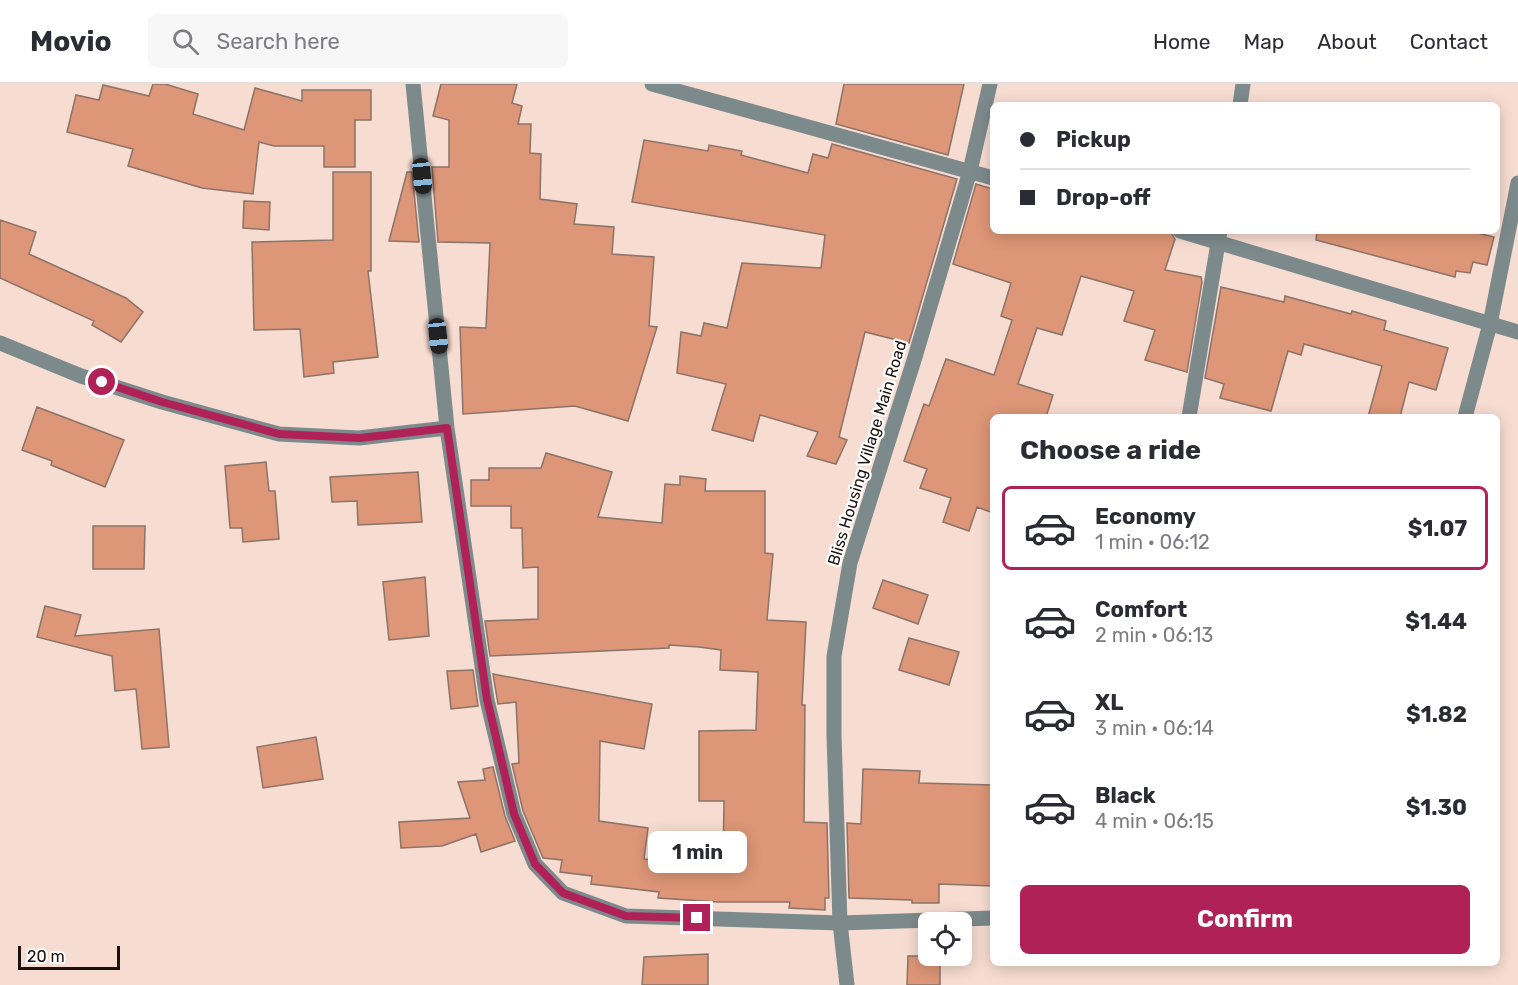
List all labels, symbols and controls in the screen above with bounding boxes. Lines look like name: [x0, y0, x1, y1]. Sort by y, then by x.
search box: [148, 14, 568, 68]
text: Movio: [30, 25, 112, 58]
icon: search: [169, 25, 202, 58]
text: Search here: [217, 28, 340, 55]
text: Home: [1153, 29, 1210, 54]
text: Map: [1243, 29, 1284, 54]
text: About: [1317, 29, 1377, 54]
text: Contact: [1410, 29, 1488, 54]
text: Pickup: [1056, 126, 1131, 153]
car: [411, 157, 433, 195]
text: Drop-off: [1056, 184, 1151, 211]
car: [427, 317, 449, 355]
street label: Bliss Housing Village Main Road: [824, 338, 910, 568]
route start: [88, 368, 115, 395]
text: Choose a ride: [1020, 434, 1201, 466]
icon: car: [1023, 501, 1077, 555]
text: Economy: [1095, 503, 1196, 530]
text: $1.07: [1408, 515, 1467, 542]
text: 1 min · 06:12: [1095, 530, 1210, 554]
icon: car: [1023, 594, 1077, 648]
text: Comfort: [1095, 596, 1187, 623]
text: $1.44: [1405, 608, 1467, 635]
text: 2 min · 06:13: [1095, 623, 1213, 647]
icon: car: [1023, 687, 1077, 741]
text: XL: [1095, 689, 1123, 716]
text: $1.82: [1406, 701, 1467, 728]
text: 3 min · 06:14: [1095, 716, 1214, 740]
icon: car: [1023, 780, 1077, 834]
text: Black: [1095, 782, 1156, 809]
text: $1.30: [1406, 794, 1467, 821]
text: 4 min · 06:15: [1095, 809, 1214, 833]
callout: 1 min: [648, 831, 746, 873]
text: 1 min: [672, 840, 723, 864]
button: Confirm: [1020, 885, 1470, 954]
route end: [683, 904, 710, 931]
map controls: [918, 912, 972, 966]
button: locate: [918, 912, 972, 966]
scale bar: [18, 943, 120, 970]
text: 20 m: [27, 947, 65, 966]

